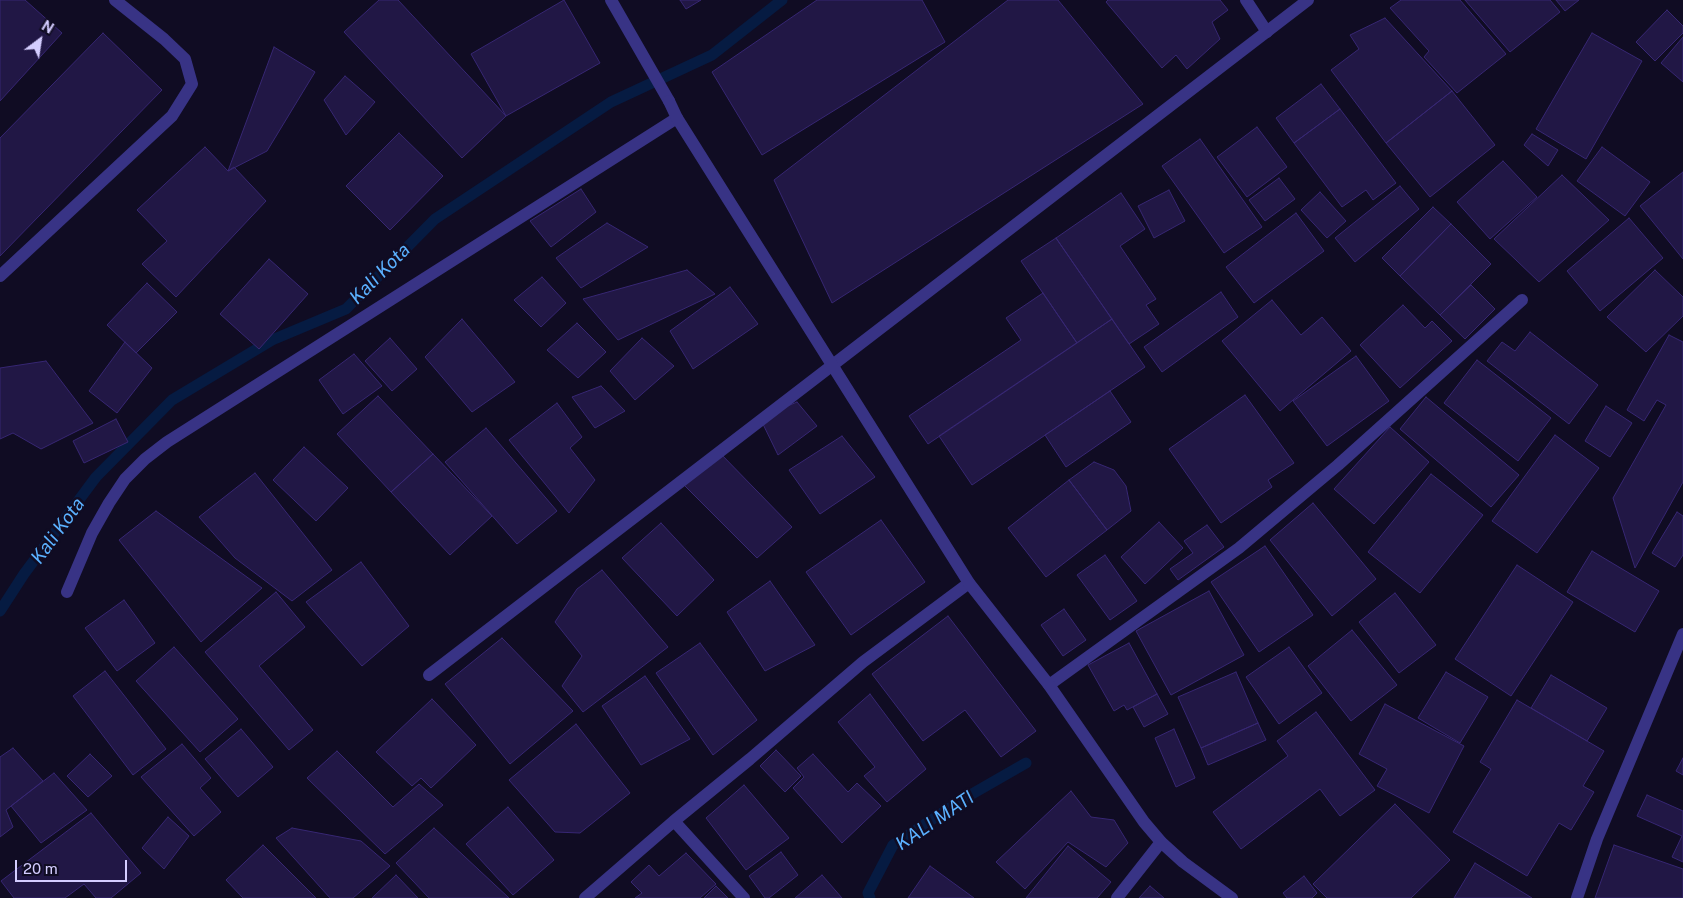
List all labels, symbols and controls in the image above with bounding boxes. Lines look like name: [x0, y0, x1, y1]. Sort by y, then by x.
north arrow: [15, 15, 65, 65]
text: N: [39, 17, 57, 37]
water label: Kali Kota: [345, 239, 415, 309]
water label: Kali Kota: [26, 493, 90, 569]
water label: KALI MATI: [891, 786, 979, 856]
scale bar: [18, 850, 130, 882]
text: 20 m: [23, 860, 58, 877]

